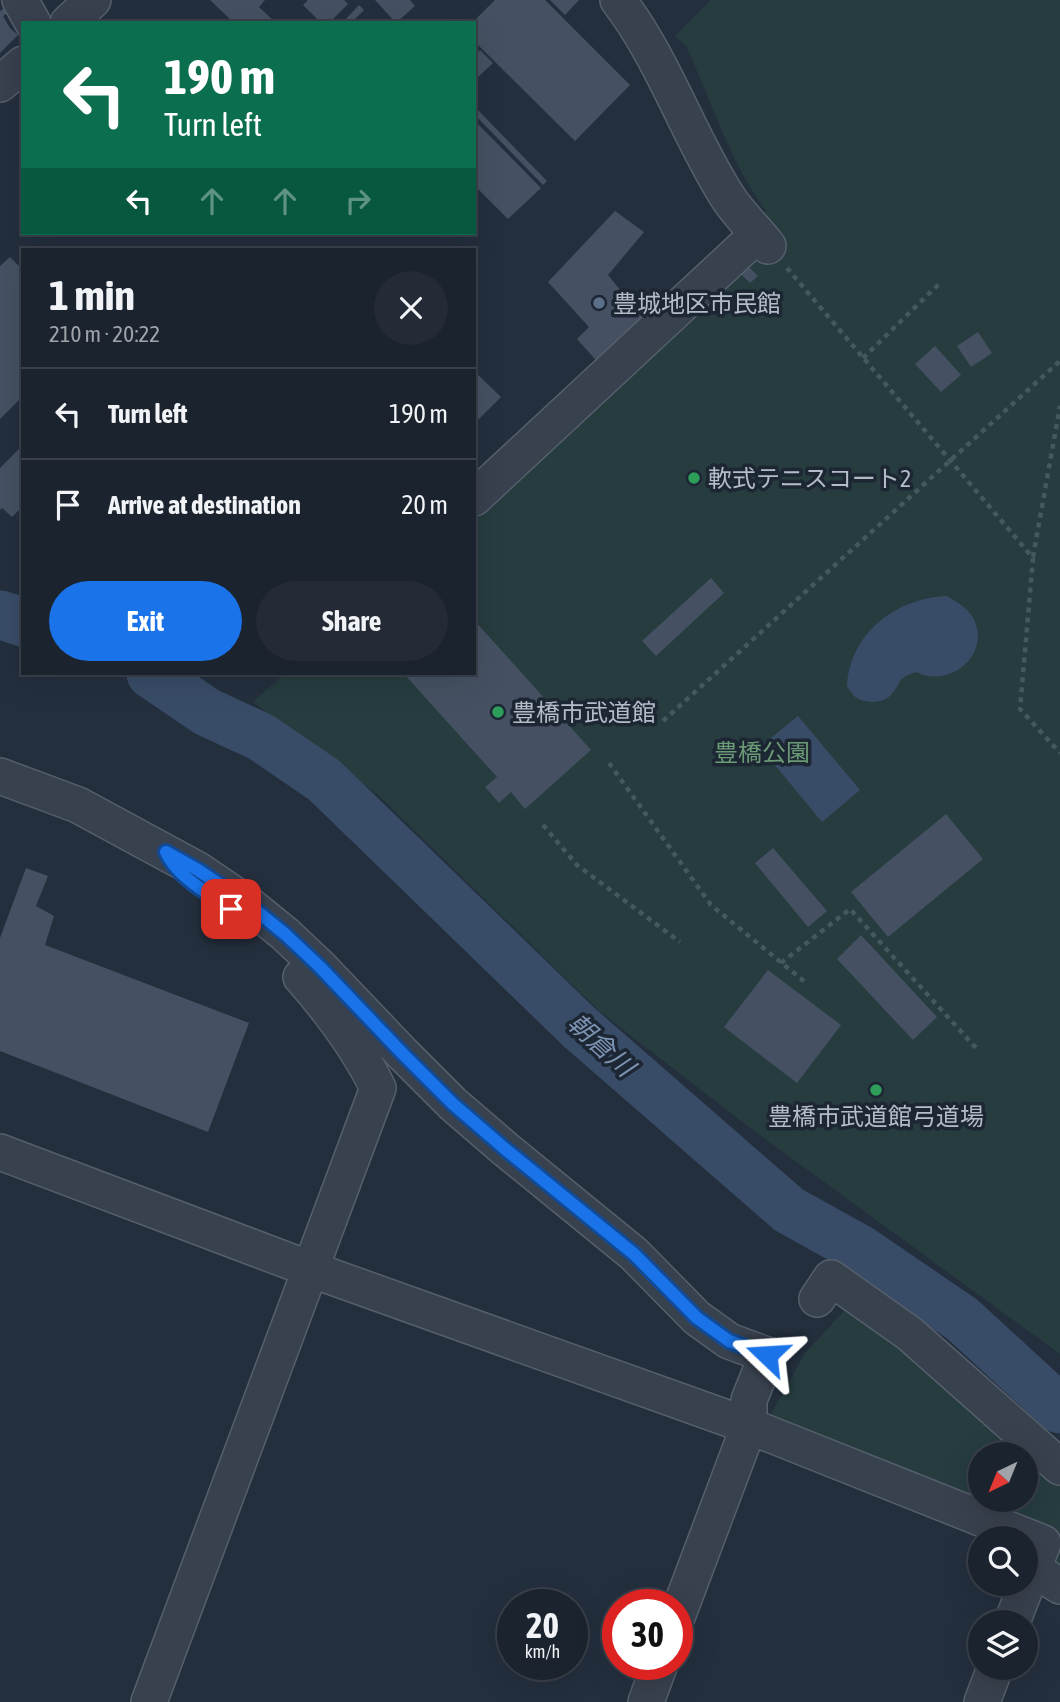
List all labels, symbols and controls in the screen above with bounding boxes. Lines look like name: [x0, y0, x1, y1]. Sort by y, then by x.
text: 190 m: [164, 48, 275, 104]
icon: left: [49, 49, 140, 140]
text: Turn left: [164, 106, 262, 143]
icon: left: [120, 182, 158, 220]
icon: ahead: [193, 182, 231, 220]
icon: ahead: [266, 182, 304, 220]
icon: right: [339, 182, 377, 220]
text: 1 min: [49, 271, 135, 319]
button: close: [374, 271, 448, 345]
place label: 豊城地区市民館: [613, 290, 781, 317]
marker: 豊城地区市民館: [591, 295, 607, 311]
text: 210 m · 20:22: [49, 321, 160, 347]
icon: left: [49, 395, 87, 433]
text: Turn left: [108, 399, 188, 429]
text: 190 m: [389, 399, 448, 429]
place label: 軟式テニスコート2: [708, 465, 911, 492]
marker: 軟式テニスコート2: [686, 470, 702, 486]
icon: arrive: [49, 486, 87, 524]
text: Arrive at destination: [108, 490, 301, 520]
text: 20 m: [401, 490, 448, 520]
button: Exit: [49, 581, 242, 661]
button: Share: [256, 581, 448, 661]
place label: 豊橋市武道館: [512, 699, 656, 726]
marker: 豊橋市武道館: [490, 704, 506, 720]
park label: 豊橋公園: [714, 739, 810, 766]
pin: [201, 879, 261, 939]
icon: arrive: [212, 890, 250, 928]
water label: 朝倉川: [562, 1008, 642, 1084]
marker: 豊橋市武道館弓道場: [868, 1082, 884, 1098]
place label: 豊橋市武道館弓道場: [768, 1103, 984, 1130]
position arrow: [730, 1318, 804, 1392]
north arrow: [968, 1442, 1038, 1512]
map controls: [968, 1442, 1038, 1680]
button: search: [968, 1526, 1038, 1596]
speed limit sign: 30: [602, 1589, 693, 1680]
text: 20: [526, 1605, 559, 1645]
button: layers: [968, 1610, 1038, 1680]
text: km/h: [525, 1641, 560, 1662]

